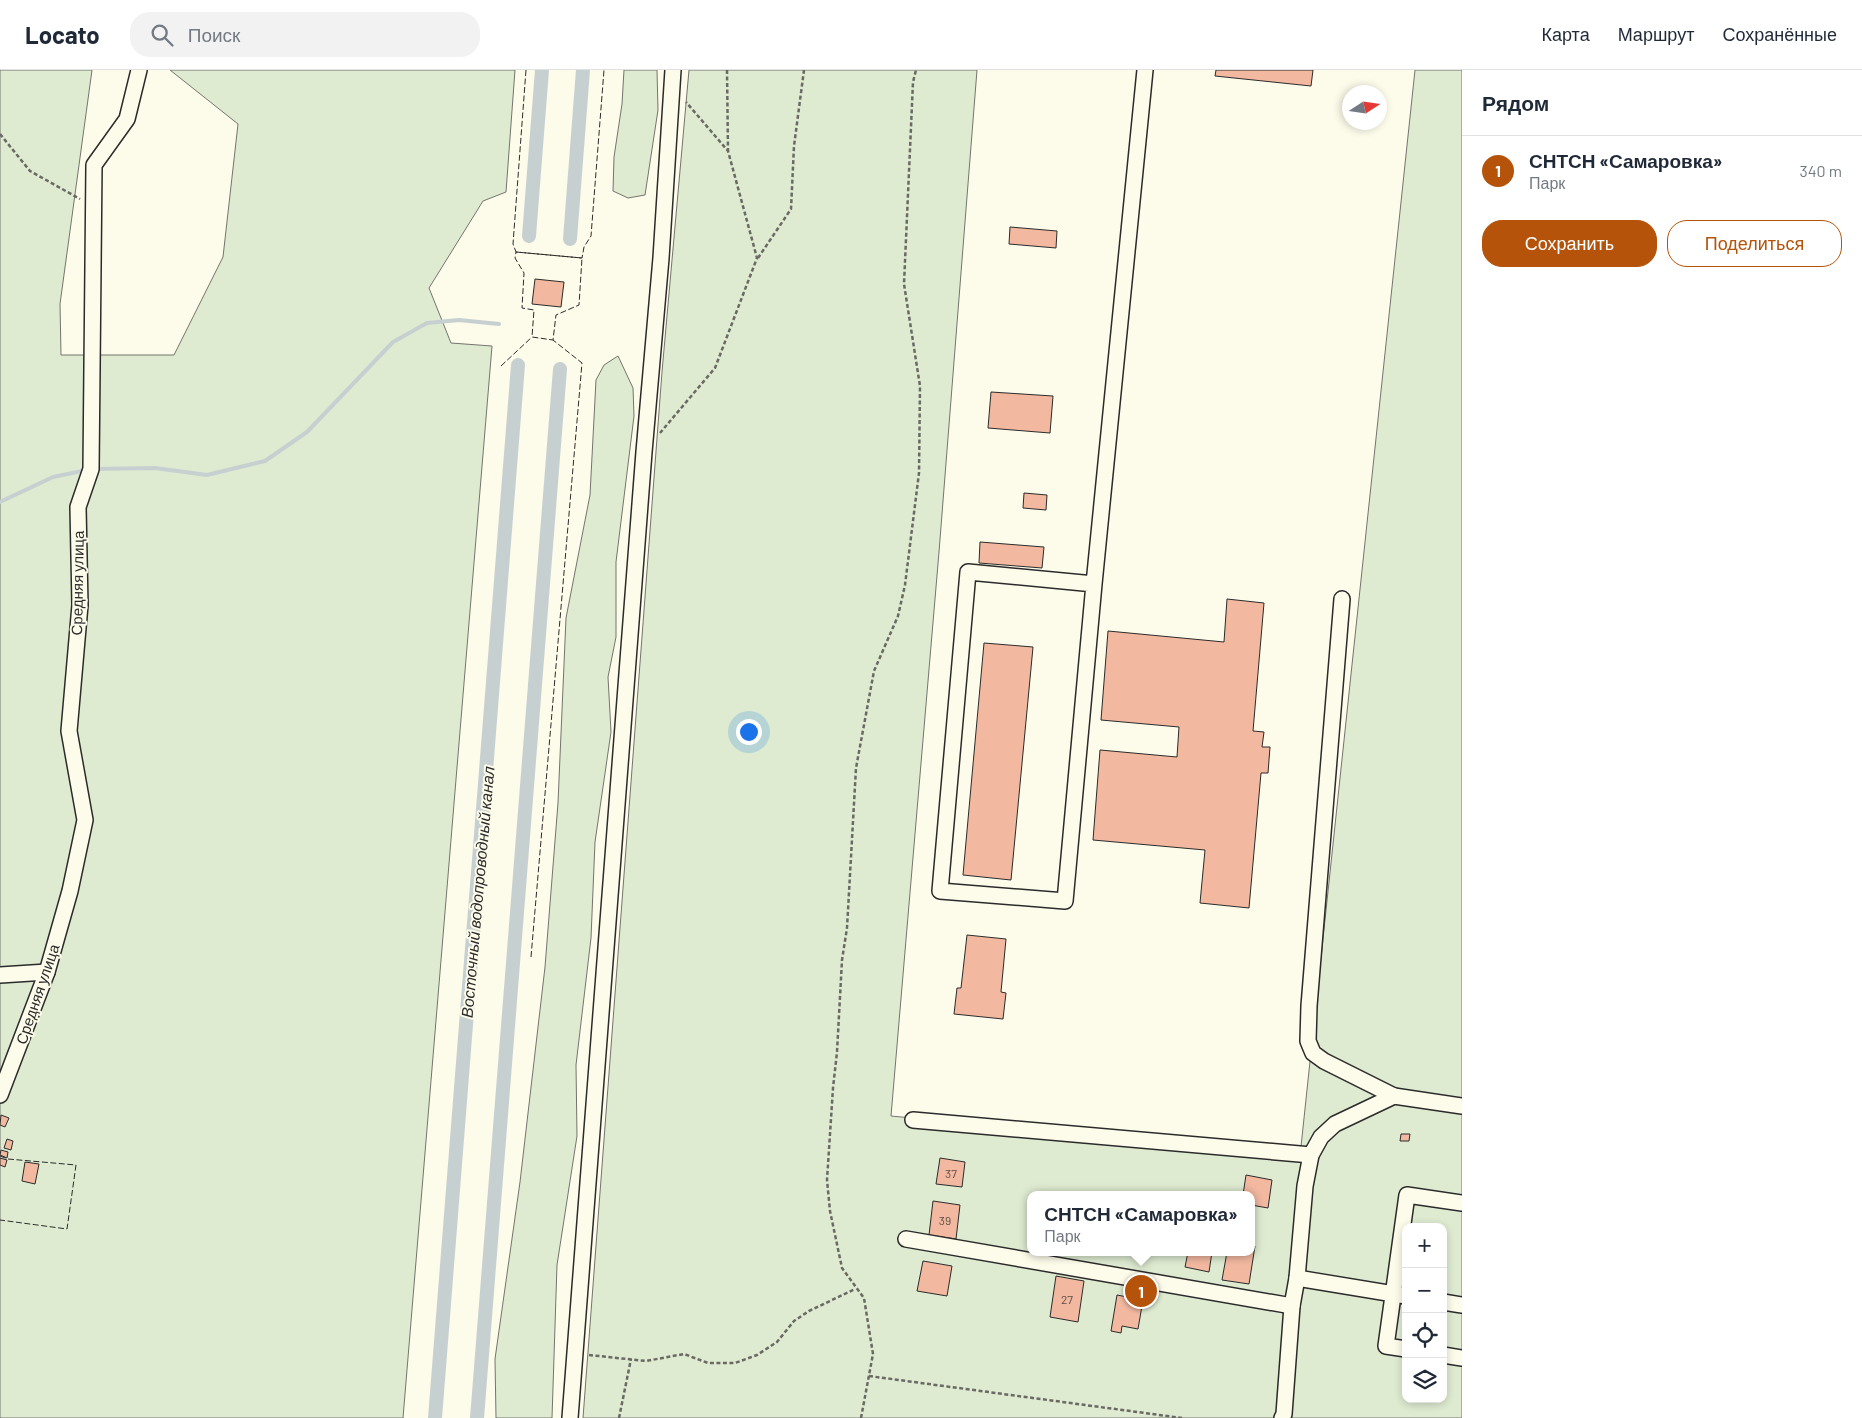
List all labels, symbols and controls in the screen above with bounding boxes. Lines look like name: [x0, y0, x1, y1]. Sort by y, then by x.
search box: [130, 12, 480, 57]
text: Locato: [25, 20, 100, 49]
icon: search: [148, 21, 176, 49]
text: Поиск: [188, 23, 240, 46]
text: Карта: [1542, 23, 1590, 45]
text: Маршрут: [1618, 23, 1694, 45]
text: Сохранённые: [1722, 23, 1837, 45]
north arrow: [1342, 85, 1387, 130]
text: Рядом: [1482, 90, 1549, 115]
text: СНТСН «Самаровка»: [1529, 149, 1723, 172]
text: 1: [1495, 161, 1501, 180]
text: 340 m: [1799, 161, 1842, 180]
text: Парк: [1529, 173, 1565, 192]
button: Сохранить: [1482, 220, 1657, 267]
button: Поделиться: [1667, 220, 1842, 267]
street label: Средняя улица: [67, 530, 87, 636]
your location: [736, 719, 762, 745]
water label: Восточный водопроводный канал: [457, 765, 497, 1019]
street label: Средняя улица: [11, 941, 63, 1046]
house number: 37: [945, 1166, 957, 1180]
popup: [1027, 1191, 1255, 1256]
text: СНТСН «Самаровка»: [1044, 1202, 1238, 1225]
house number: 39: [939, 1213, 951, 1227]
map controls: [1402, 1223, 1447, 1403]
button: +: [1402, 1223, 1447, 1268]
text: Парк: [1044, 1226, 1081, 1245]
button: −: [1402, 1268, 1447, 1313]
pin: 1: [1125, 1272, 1157, 1310]
house number: 27: [1061, 1292, 1073, 1306]
button: locate: [1402, 1313, 1447, 1358]
button: layers: [1402, 1358, 1447, 1403]

